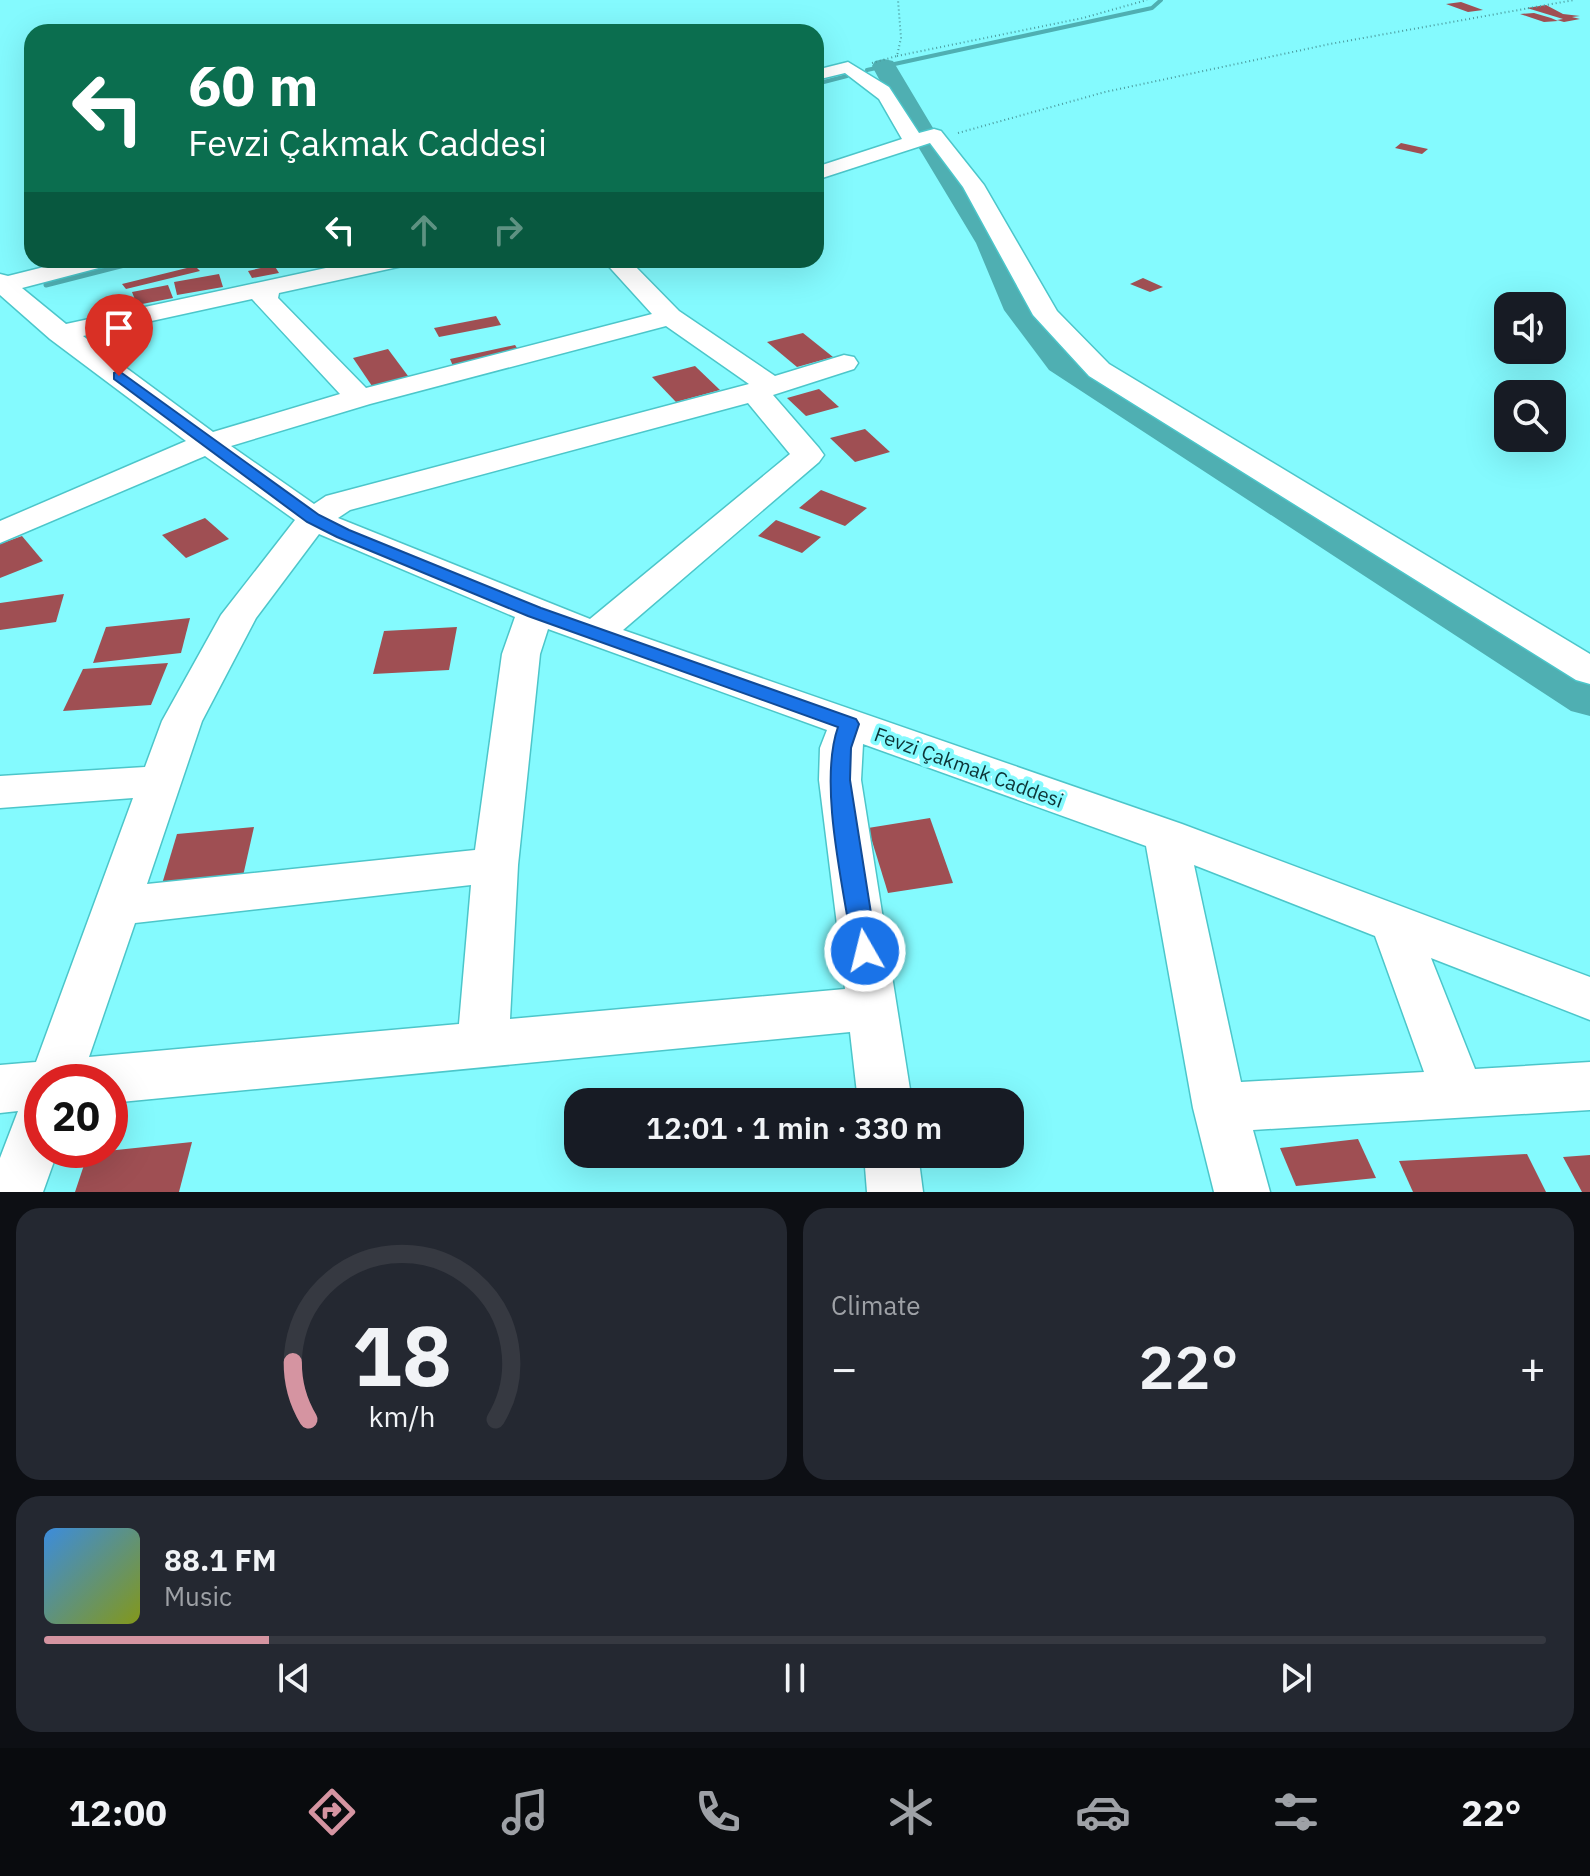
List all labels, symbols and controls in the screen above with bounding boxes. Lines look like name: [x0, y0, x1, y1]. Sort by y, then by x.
text: 60 m: [188, 49, 318, 121]
icon: left: [56, 56, 160, 160]
text: Fevzi Çakmak Caddesi: [188, 119, 547, 166]
icon: left: [318, 208, 362, 252]
icon: ahead: [402, 208, 446, 252]
icon: right: [486, 208, 530, 252]
map controls: [1494, 292, 1566, 452]
button: sound: [1494, 292, 1566, 364]
pin: [85, 294, 153, 376]
icon: arrive: [97, 306, 141, 350]
button: search: [1494, 380, 1566, 452]
street label: Fevzi Çakmak Caddesi: [871, 720, 1067, 814]
position arrow: [823, 909, 907, 993]
speed limit sign: 20: [24, 1064, 128, 1168]
text: 12:01 · 1 min · 330 m: [646, 1108, 942, 1147]
text: Climate: [831, 1288, 921, 1322]
text: 18: [352, 1301, 451, 1409]
text: 22°: [1138, 1327, 1239, 1406]
text: −: [831, 1339, 857, 1396]
text: +: [1520, 1339, 1546, 1396]
text: km/h: [368, 1398, 435, 1435]
text: 88.1 FM: [164, 1540, 277, 1579]
text: Music: [164, 1579, 232, 1613]
icon: previous: [272, 1656, 316, 1700]
icon: pause: [773, 1656, 817, 1700]
icon: next: [1274, 1656, 1318, 1700]
icon: directions: [304, 1784, 360, 1840]
icon: music: [497, 1784, 553, 1840]
icon: phone: [690, 1784, 746, 1840]
icon: climate: [883, 1784, 939, 1840]
icon: car: [1075, 1784, 1131, 1840]
icon: filters: [1268, 1784, 1324, 1840]
text: 12:00: [68, 1789, 167, 1836]
text: 22°: [1461, 1789, 1521, 1836]

